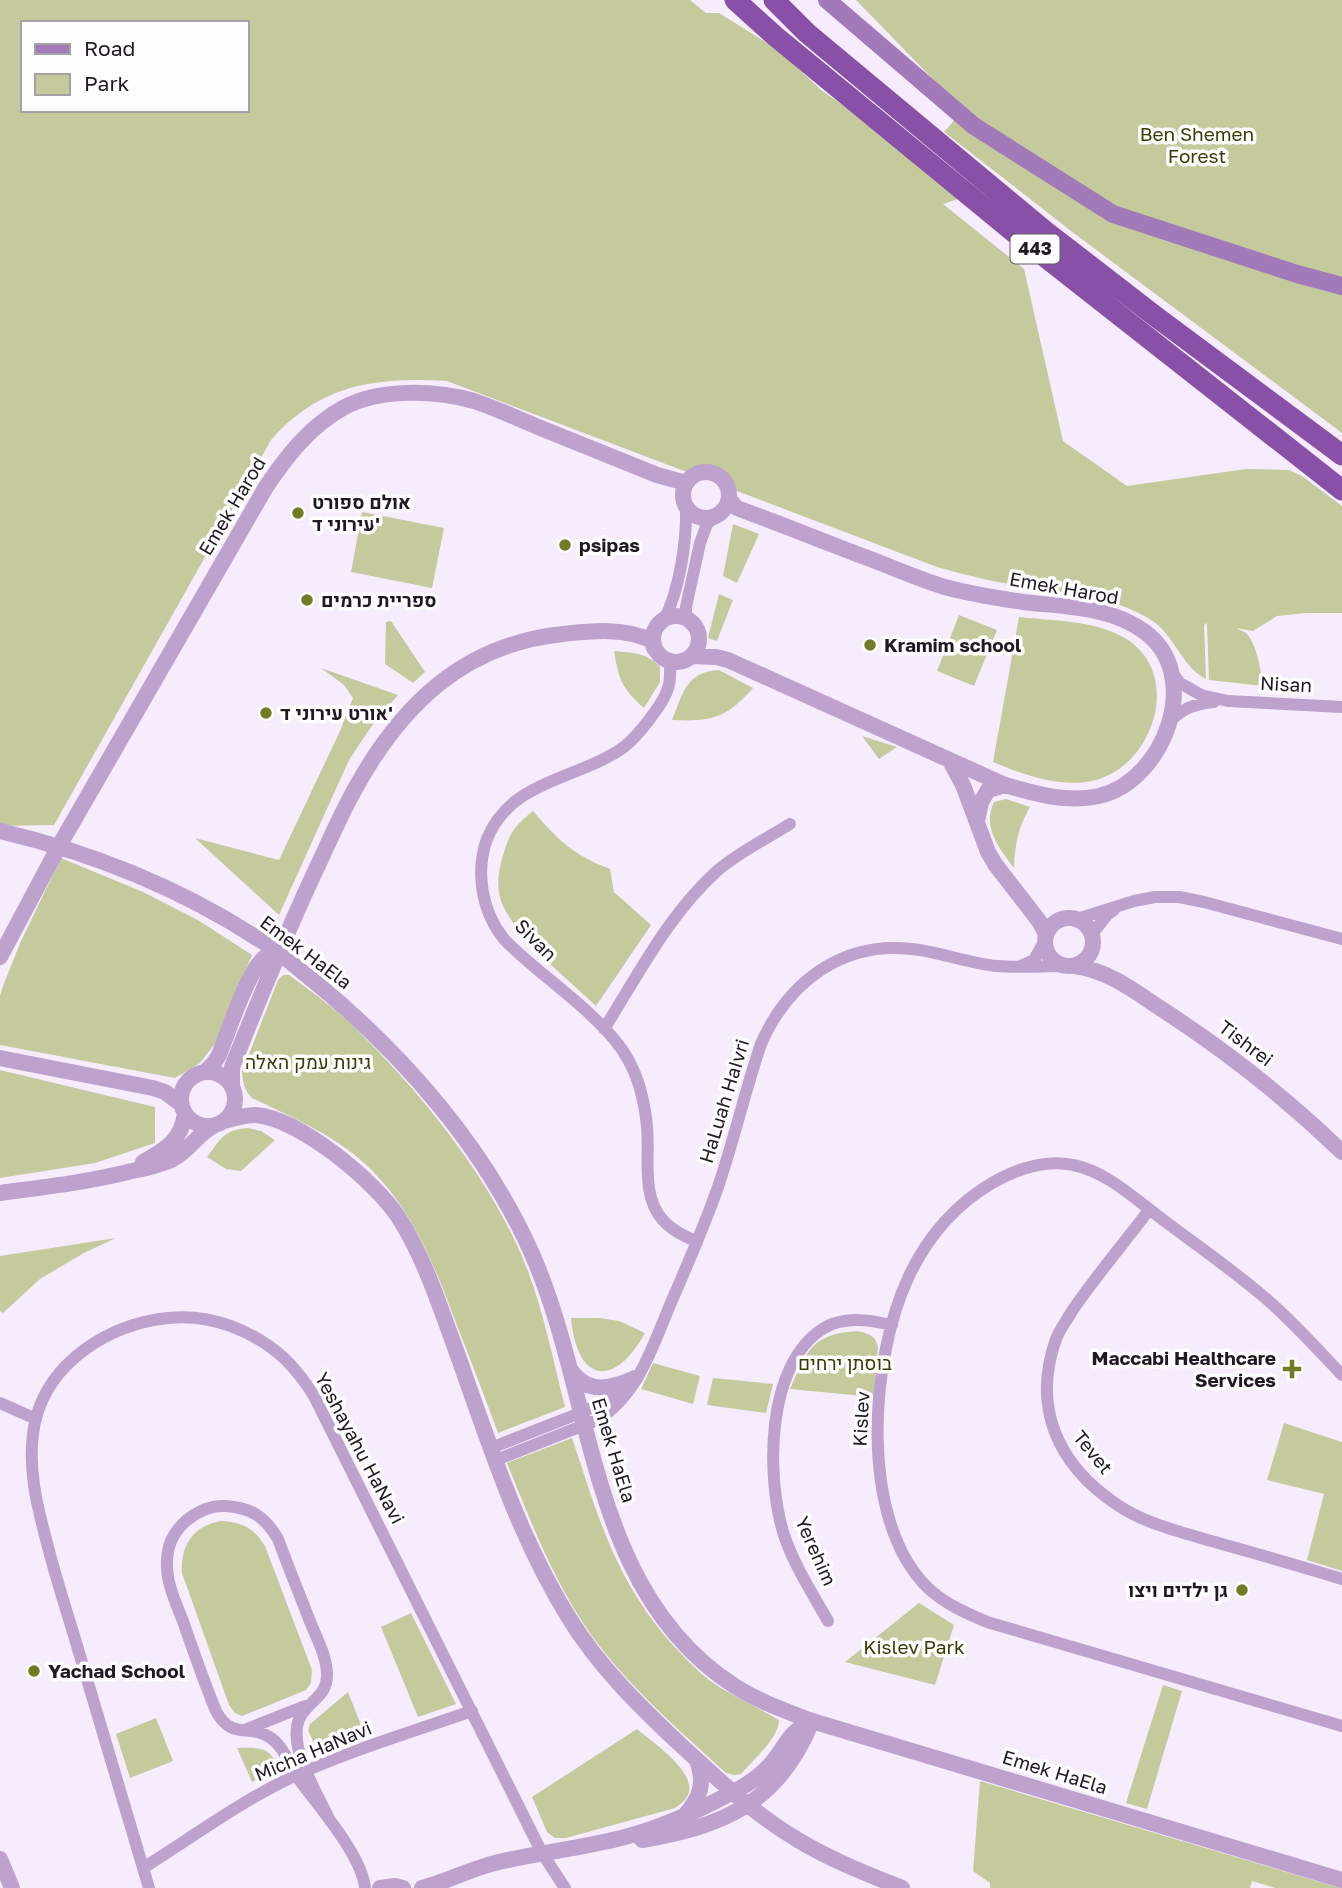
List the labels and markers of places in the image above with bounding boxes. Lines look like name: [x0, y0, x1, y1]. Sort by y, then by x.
place label: אולם ספורט עירוני ד': [312, 490, 411, 535]
marker: אולם ספורט עירוני ד': [290, 505, 306, 521]
place label: psipas: [579, 533, 640, 556]
marker: psipas: [557, 537, 573, 553]
place label: ספריית כרמים: [321, 588, 437, 611]
marker: ספריית כרמים: [299, 592, 315, 608]
place label: Kramim school: [884, 633, 1021, 656]
marker: Kramim school: [862, 637, 878, 653]
place label: אורט עירוני ד': [280, 701, 393, 724]
marker: אורט עירוני ד': [258, 705, 274, 721]
place label: Maccabi Healthcare Services: [1092, 1346, 1276, 1391]
marker: Maccabi Healthcare Services: [1282, 1359, 1302, 1379]
place label: גן ילדים ויצו: [1128, 1578, 1228, 1601]
marker: גן ילדים ויצו: [1234, 1582, 1250, 1598]
place label: Yachad School: [48, 1659, 185, 1682]
marker: Yachad School: [26, 1663, 42, 1679]

